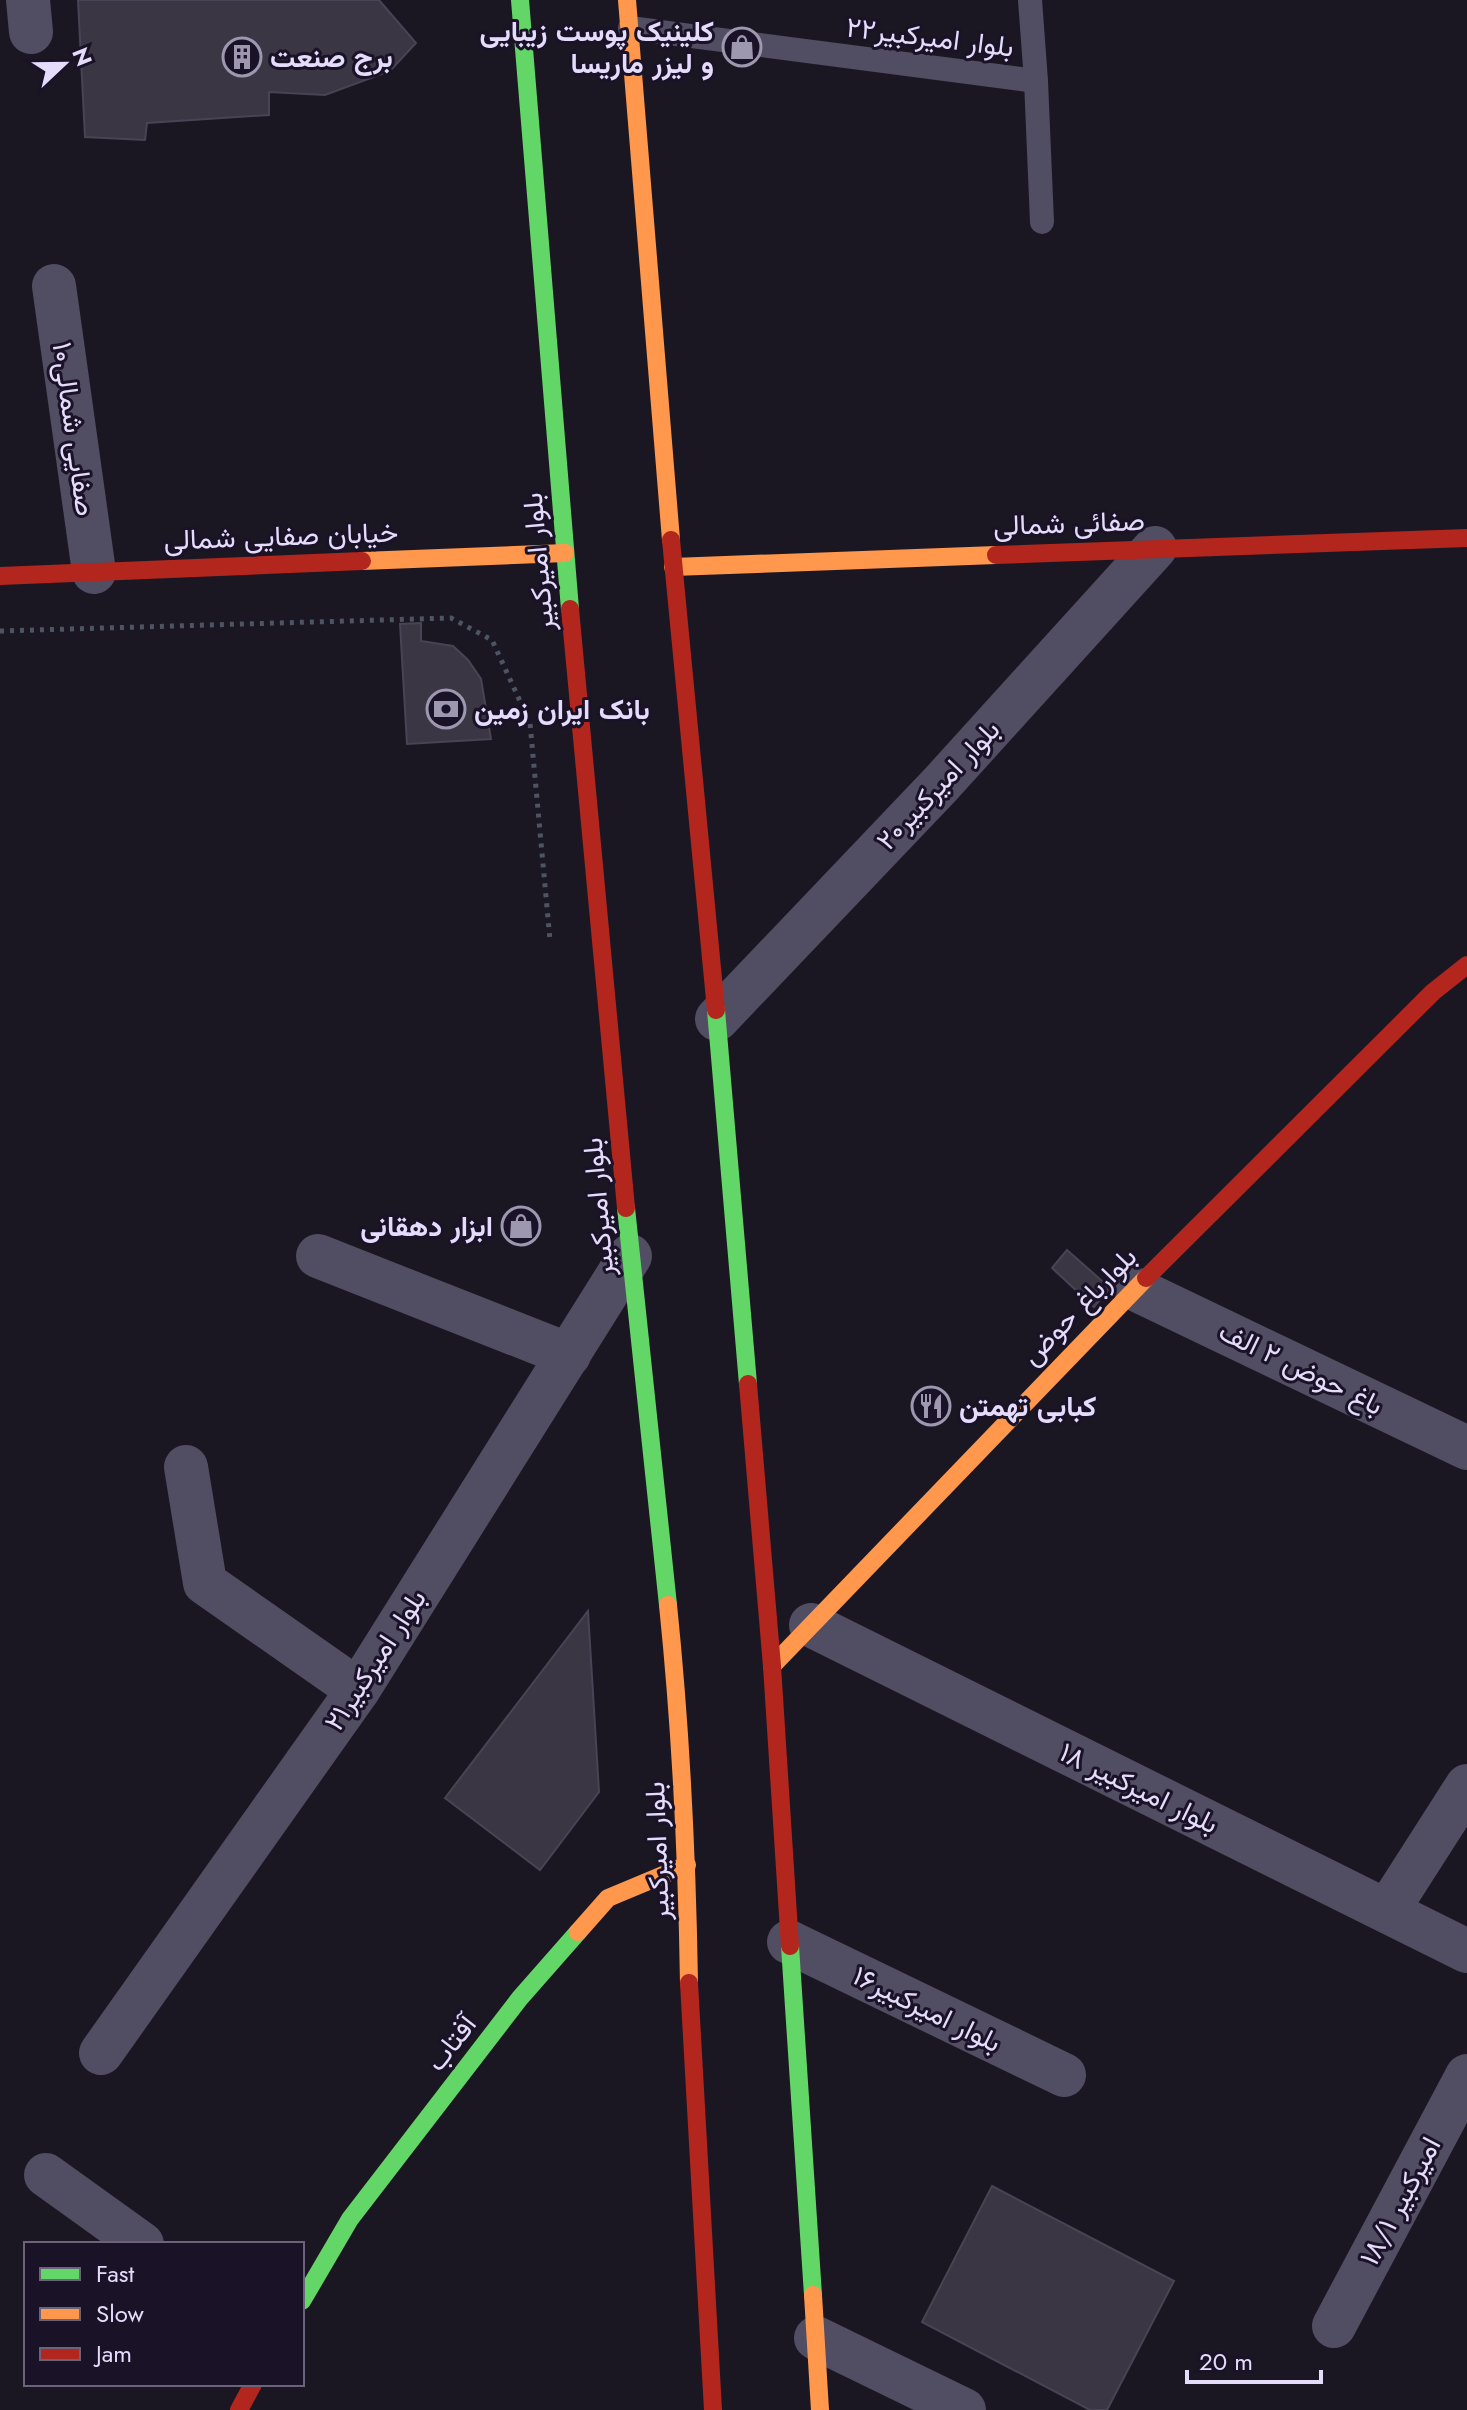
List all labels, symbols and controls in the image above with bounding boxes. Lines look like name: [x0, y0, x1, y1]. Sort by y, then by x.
street label: بلوار امیرکبیر۲۲: [844, 6, 1016, 68]
place label: کلینیک پوست زیبایی و لیزر ماریسا: [480, 11, 714, 84]
north arrow: [24, 24, 104, 104]
shop icon: کلینیک پوست زیبایی و لیزر ماریسا: [721, 26, 763, 68]
building icon: برج صنعت: [221, 36, 263, 78]
place label: برج صنعت: [270, 37, 393, 78]
text: N: [64, 42, 101, 71]
street label: صفایی شمالی۱۰: [41, 339, 107, 519]
street label: بلوار امیرکبیر: [512, 491, 565, 634]
street label: صفائی شمالی: [993, 500, 1145, 546]
street label: خیابان صفایی شمالی: [163, 511, 399, 561]
bank icon: بانک ایران زمین: [425, 688, 467, 730]
place label: بانک ایران زمین: [474, 689, 650, 730]
street label: بلوار امیرکبیر۲۰: [867, 711, 1009, 859]
street label: بلوار امیرکبیر: [572, 1136, 625, 1279]
shop icon: ابزار دهقانی: [500, 1205, 542, 1247]
place label: ابزار دهقانی: [360, 1206, 493, 1247]
street label: بلوارباغ حوض: [1012, 1237, 1146, 1375]
street label: باغ حوض ۲ الف: [1212, 1311, 1390, 1425]
restaurant icon: کبابی تهمتن: [910, 1385, 952, 1427]
place label: کبابی تهمتن: [959, 1386, 1096, 1427]
street label: بلوار امیرکبیر۲۱: [314, 1581, 436, 1739]
street label: ۱۸ بلوار امیرکبیر: [1053, 1732, 1225, 1844]
street label: بلوار امیرکبیر: [634, 1781, 680, 1922]
street label: بلوار امیرکبیر۱۶: [846, 1955, 1008, 2063]
street label: آفتاب: [416, 2004, 488, 2080]
street label: ۱۸/۱ امیرکبیر: [1349, 2129, 1451, 2273]
legend: [24, 2242, 304, 2386]
text: Fast: [96, 2256, 134, 2291]
text: Slow: [96, 2296, 144, 2331]
scale bar: [1187, 2334, 1321, 2384]
text: Jam: [93, 2336, 132, 2371]
text: 20 m: [1199, 2344, 1253, 2379]

